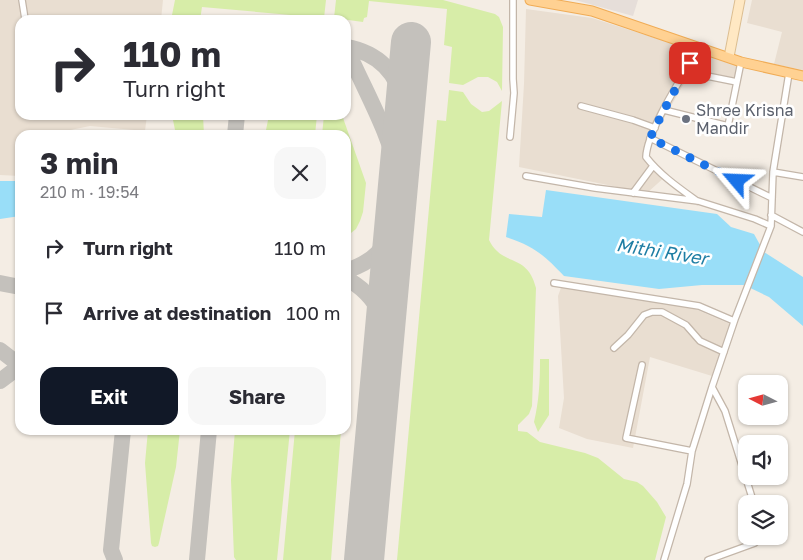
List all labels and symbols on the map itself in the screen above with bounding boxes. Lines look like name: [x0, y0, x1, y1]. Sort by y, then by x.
pin: [669, 42, 711, 84]
place label: Shree Krisna Mandir: [696, 100, 794, 138]
marker: Shree Krisna Mandir: [680, 113, 692, 125]
position arrow: [710, 154, 762, 206]
water label: Mithi River: [615, 233, 712, 270]
north arrow: [738, 375, 788, 425]

